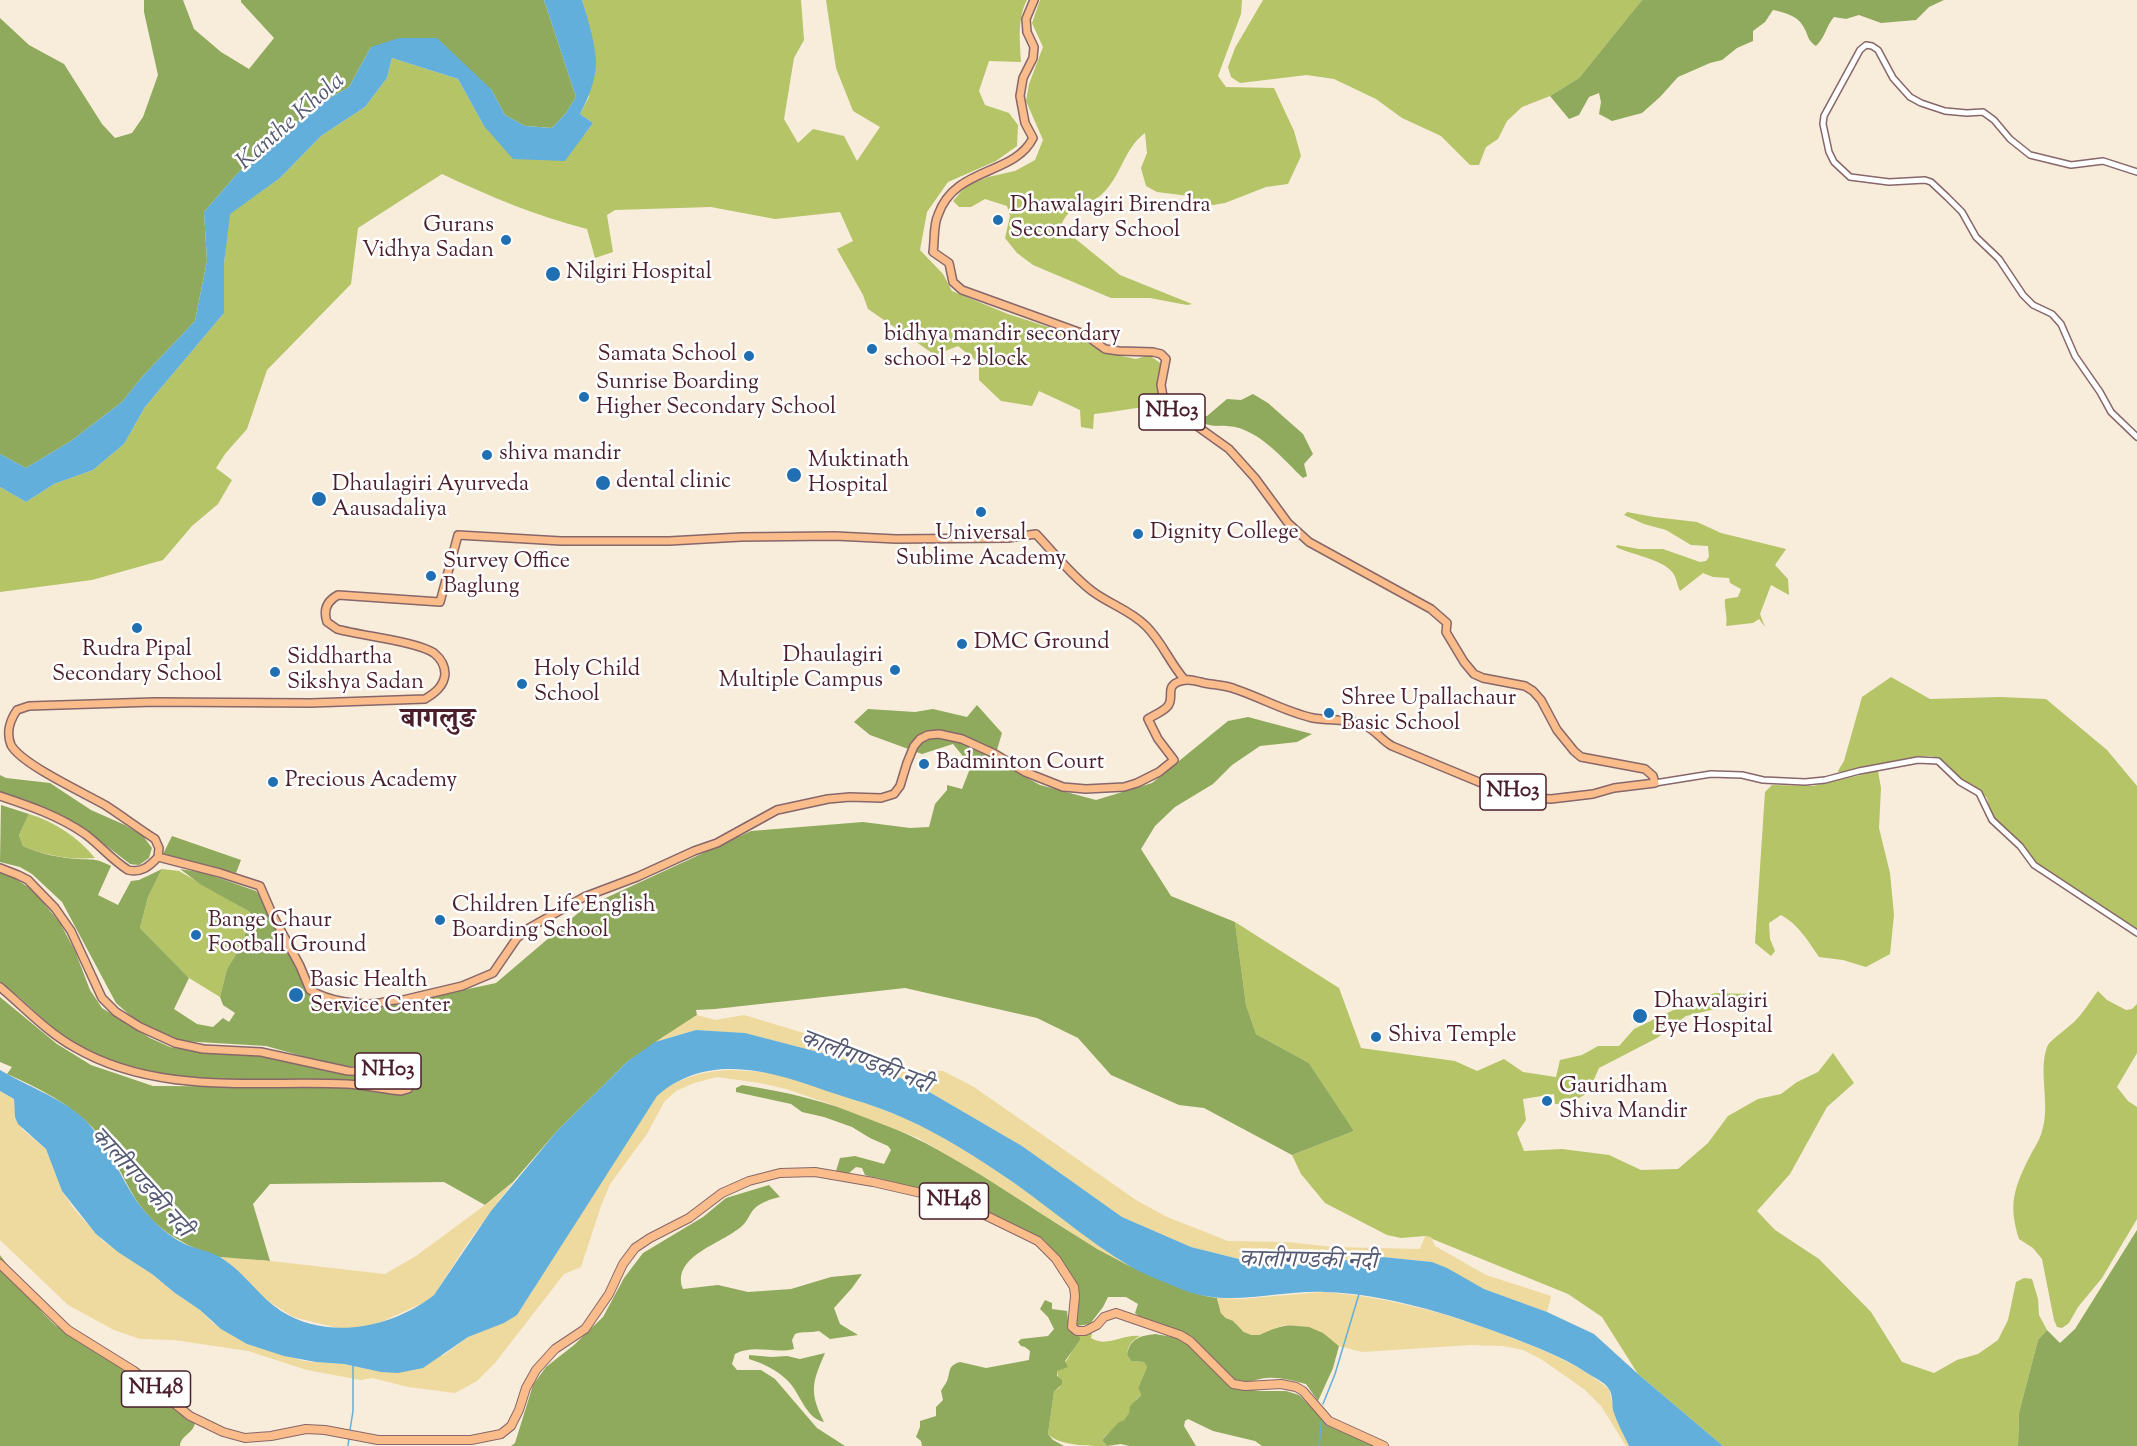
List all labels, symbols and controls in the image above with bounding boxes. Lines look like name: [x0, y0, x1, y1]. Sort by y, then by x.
water label: Kanthe Khola: [232, 68, 352, 178]
place label: Dhawalagiri Birendra Secondary School: [1010, 194, 1211, 246]
marker: Dhawalagiri Birendra Secondary School: [991, 213, 1005, 227]
place label: Gurans Vidhya Sadan: [362, 214, 494, 266]
marker: Gurans Vidhya Sadan: [499, 233, 513, 247]
place label: Nilgiri Hospital: [566, 261, 712, 287]
marker: Nilgiri Hospital: [544, 265, 562, 283]
place label: bidhya mandir secondary school +2 block: [884, 323, 1121, 374]
marker: bidhya mandir secondary school +2 block: [865, 342, 879, 356]
place label: Samata School: [598, 343, 737, 369]
marker: Samata School: [742, 349, 756, 363]
place label: Sunrise Boarding Higher Secondary School: [596, 371, 836, 422]
marker: Sunrise Boarding Higher Secondary School: [577, 390, 591, 404]
road number: NH03: [1139, 394, 1205, 430]
place label: shiva mandir: [499, 442, 621, 468]
marker: shiva mandir: [480, 448, 494, 462]
place label: Muktinath Hospital: [808, 449, 909, 500]
marker: Muktinath Hospital: [785, 466, 803, 484]
place label: dental clinic: [616, 470, 731, 496]
place label: Dhaulagiri Ayurveda Aausadaliya: [332, 473, 529, 524]
marker: dental clinic: [594, 474, 612, 492]
marker: Dhaulagiri Ayurveda Aausadaliya: [310, 490, 328, 508]
marker: Universal Sublime Academy: [974, 505, 988, 519]
place label: Dignity College: [1150, 521, 1299, 547]
place label: Universal Sublime Academy: [896, 522, 1066, 574]
marker: Dignity College: [1131, 527, 1145, 541]
place label: Survey Office Baglung: [443, 550, 570, 602]
marker: Survey Office Baglung: [424, 569, 438, 583]
marker: Rudra Pipal Secondary School: [130, 621, 144, 635]
place label: DMC Ground: [974, 631, 1110, 657]
marker: DMC Ground: [955, 637, 969, 651]
place label: Rudra Pipal Secondary School: [52, 638, 222, 690]
place label: Dhaulagiri Multiple Campus: [719, 644, 883, 696]
place label: Siddhartha Sikshya Sadan: [287, 646, 424, 698]
place label: Holy Child School: [534, 658, 640, 710]
marker: Dhaulagiri Multiple Campus: [888, 663, 902, 677]
marker: Siddhartha Sikshya Sadan: [268, 665, 282, 679]
marker: Holy Child School: [515, 677, 529, 691]
place label: Shree Upallachaur Basic School: [1341, 687, 1516, 738]
district label: बागलुङ: [401, 705, 475, 739]
marker: Shree Upallachaur Basic School: [1322, 706, 1336, 720]
place label: Badminton Court: [936, 751, 1104, 777]
marker: Badminton Court: [917, 757, 931, 771]
place label: Precious Academy: [285, 769, 457, 795]
road number: NH03: [1480, 774, 1546, 810]
marker: Precious Academy: [266, 775, 280, 789]
place label: Children Life English Boarding School: [452, 894, 656, 945]
place label: Bange Chaur Football Ground: [208, 909, 366, 960]
marker: Children Life English Boarding School: [433, 913, 447, 927]
marker: Bange Chaur Football Ground: [189, 928, 203, 942]
place label: Basic Health Service Center: [310, 969, 450, 1020]
marker: Basic Health Service Center: [287, 986, 305, 1004]
place label: Dhawalagiri Eye Hospital: [1654, 990, 1773, 1042]
marker: Dhawalagiri Eye Hospital: [1631, 1007, 1649, 1025]
place label: Shiva Temple: [1388, 1024, 1517, 1050]
water label: कालीगण्डकी नदी: [795, 1026, 935, 1102]
marker: Shiva Temple: [1369, 1030, 1383, 1044]
road number: NH03: [355, 1053, 421, 1089]
place label: Gauridham Shiva Mandir: [1559, 1075, 1687, 1126]
marker: Gauridham Shiva Mandir: [1540, 1094, 1554, 1108]
water label: कालीगण्डकी नदी: [82, 1123, 196, 1245]
road number: NH48: [920, 1183, 988, 1219]
water label: कालीगण्डकी नदी: [1239, 1247, 1377, 1279]
road number: NH48: [122, 1371, 190, 1407]

